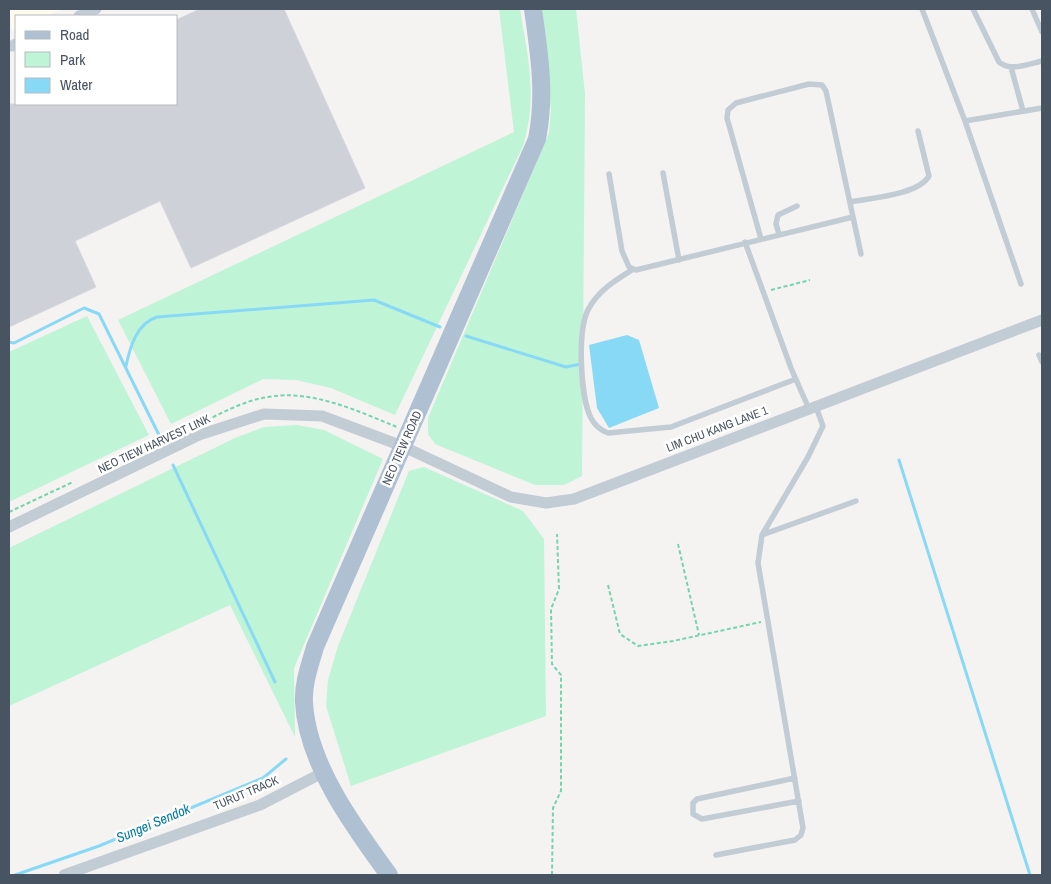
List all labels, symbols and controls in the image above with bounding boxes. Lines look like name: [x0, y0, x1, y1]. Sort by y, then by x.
legend: [15, 15, 178, 105]
text: Road: [60, 24, 89, 45]
text: Park: [60, 49, 86, 70]
text: Water: [60, 74, 92, 95]
street label: LIM CHU KANG LANE 1: [664, 402, 771, 456]
street label: NEO TIEW ROAD: [378, 408, 426, 488]
street label: NEO TIEW HARVEST LINK: [95, 411, 213, 477]
street label: TURUT TRACK: [211, 772, 281, 814]
water label: Sungei Sendok: [113, 799, 194, 847]

